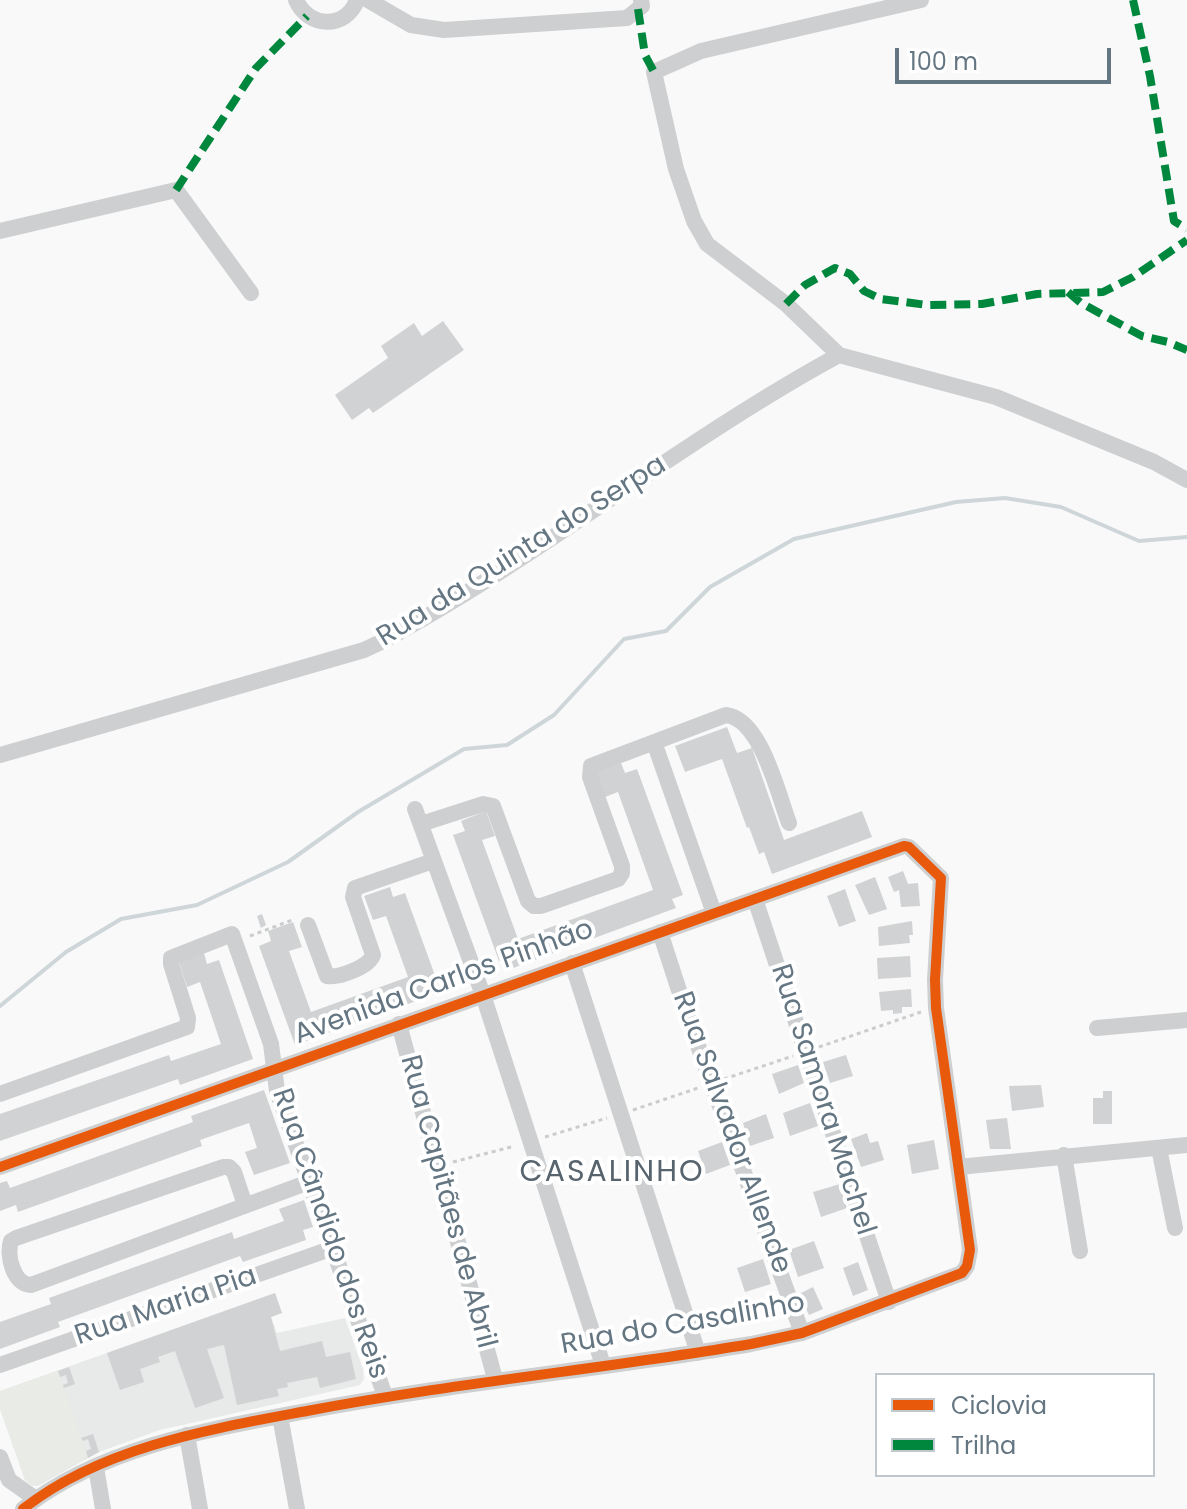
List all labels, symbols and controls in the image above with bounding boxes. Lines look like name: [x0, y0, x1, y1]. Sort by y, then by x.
scale bar: [899, 32, 1115, 82]
text: 100 m: [909, 45, 978, 78]
street label: Rua da Quinta do Serpa: [371, 449, 673, 655]
street label: Avenida Carlos Pinhão: [290, 913, 598, 1053]
street label: Rua Samora Machel: [762, 960, 882, 1240]
street label: Rua Salvador Allende: [664, 988, 798, 1278]
street label: Rua Capitães de Abril: [392, 1052, 502, 1352]
street label: Rua Cândido dos Reis: [264, 1084, 394, 1384]
district label: CASALINHO: [520, 1155, 704, 1191]
street label: Rua Maria Pia: [71, 1260, 261, 1354]
street label: Rua do Casalinho: [558, 1287, 808, 1363]
legend: [875, 1373, 1155, 1477]
text: Ciclovia: [951, 1389, 1047, 1422]
text: Trilha: [951, 1429, 1016, 1462]

